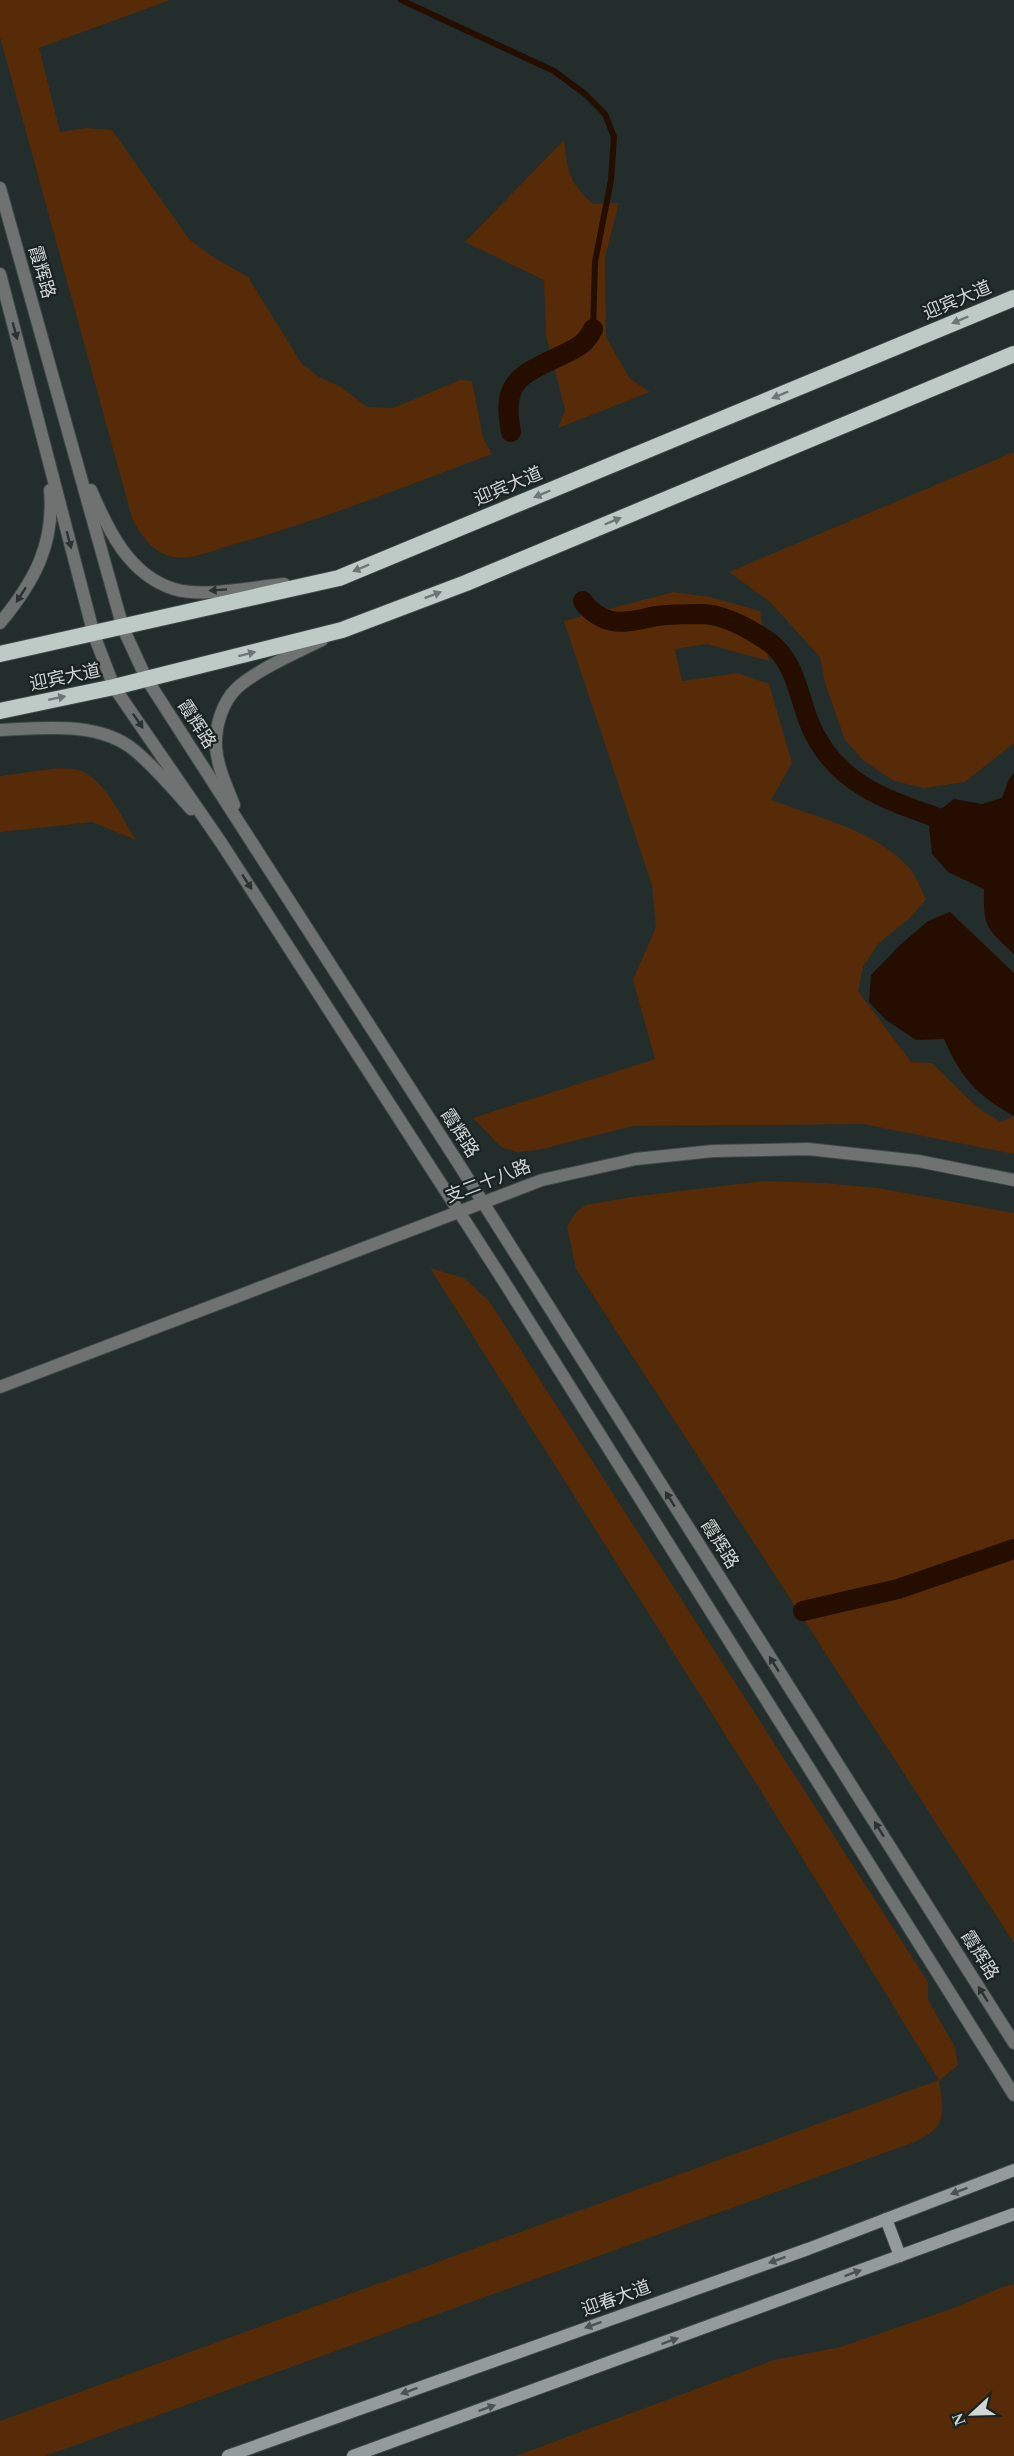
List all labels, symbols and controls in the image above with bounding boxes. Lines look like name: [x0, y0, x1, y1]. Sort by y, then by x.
street label: 霞辉路: [25, 243, 59, 301]
street label: 迎宾大道: [920, 277, 994, 323]
one-way arrow: [951, 316, 969, 325]
one-way arrow: [10, 322, 20, 340]
one-way arrow: [771, 391, 789, 400]
street label: 迎宾大道: [471, 463, 545, 509]
one-way arrow: [532, 489, 550, 499]
one-way arrow: [604, 516, 622, 525]
one-way arrow: [65, 531, 75, 549]
one-way arrow: [352, 563, 370, 573]
one-way arrow: [208, 586, 227, 595]
one-way arrow: [16, 587, 27, 603]
one-way arrow: [424, 590, 442, 600]
one-way arrow: [238, 648, 256, 658]
street label: 迎宾大道: [28, 660, 102, 694]
one-way arrow: [48, 693, 67, 703]
street label: 霞辉路: [174, 696, 220, 752]
one-way arrow: [132, 712, 144, 728]
one-way arrow: [241, 874, 252, 890]
street label: 霞辉路: [437, 1105, 483, 1161]
street label: 支二十八路: [442, 1156, 534, 1206]
one-way arrow: [665, 1491, 676, 1507]
street label: 霞辉路: [697, 1516, 743, 1572]
one-way arrow: [769, 1656, 780, 1672]
one-way arrow: [873, 1821, 884, 1837]
street label: 霞辉路: [957, 1927, 1003, 1983]
one-way arrow: [977, 1986, 988, 2002]
one-way arrow: [950, 2186, 968, 2196]
one-way arrow: [768, 2255, 786, 2265]
one-way arrow: [844, 2268, 862, 2278]
street label: 迎春大道: [579, 2276, 653, 2320]
one-way arrow: [584, 2321, 602, 2331]
one-way arrow: [661, 2335, 679, 2345]
north arrow: [942, 2384, 1002, 2444]
one-way arrow: [400, 2386, 418, 2396]
one-way arrow: [478, 2402, 496, 2412]
text: N: [948, 2410, 969, 2428]

